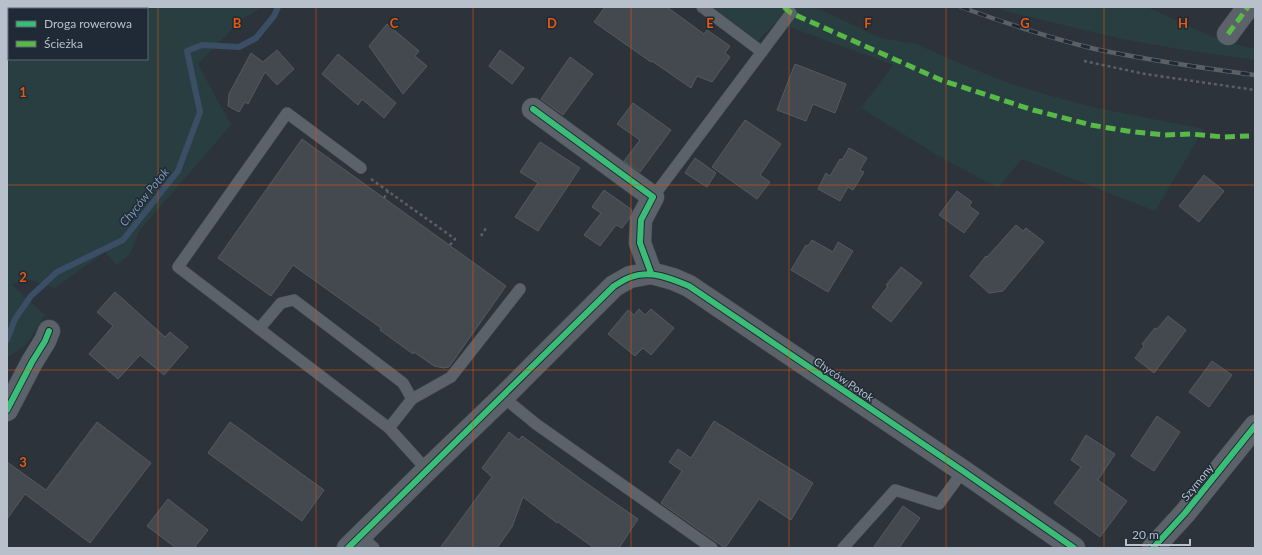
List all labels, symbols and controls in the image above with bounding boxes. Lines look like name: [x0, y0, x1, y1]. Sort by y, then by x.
legend: [8, 8, 148, 60]
text: B: [233, 15, 242, 31]
text: C: [390, 15, 399, 31]
text: D: [547, 15, 557, 31]
text: E: [706, 15, 714, 31]
text: F: [864, 15, 872, 31]
text: G: [1020, 15, 1030, 31]
text: H: [1178, 15, 1188, 31]
text: Droga rowerowa: [44, 16, 132, 31]
text: Ścieżka: [44, 36, 83, 51]
text: 1: [19, 84, 27, 100]
water label: Chyców Potok: [116, 165, 172, 229]
text: 2: [19, 269, 27, 285]
street label: Chyców Potok: [812, 354, 877, 404]
text: 3: [19, 454, 27, 470]
street label: Szymony: [1178, 461, 1216, 503]
scale bar: [1126, 521, 1190, 547]
text: 20 m: [1132, 527, 1159, 542]

